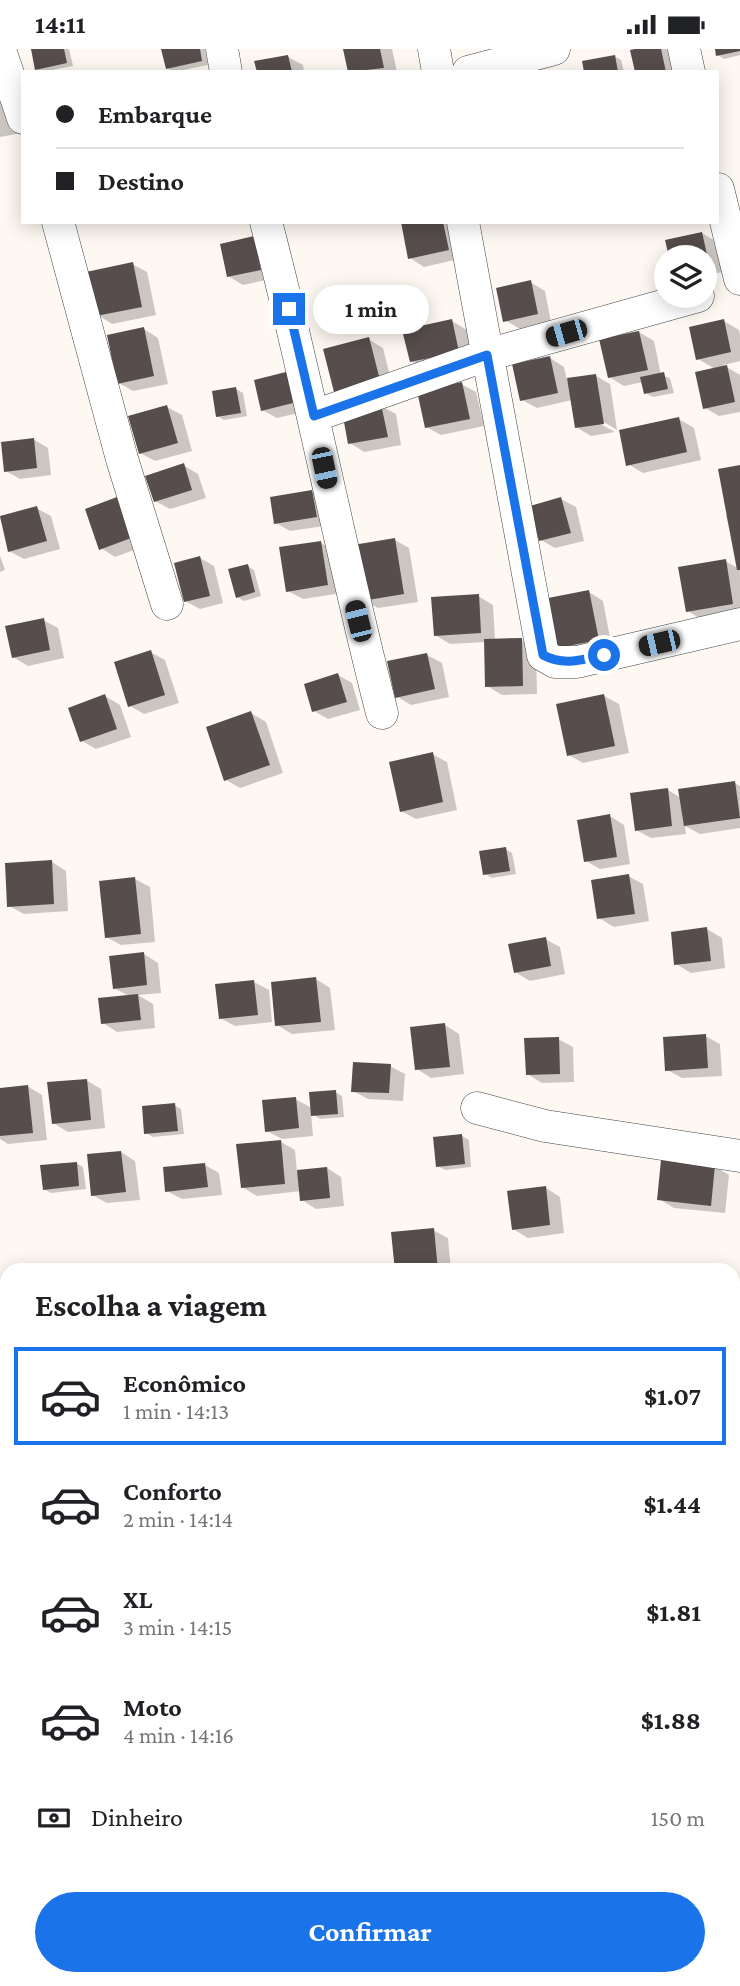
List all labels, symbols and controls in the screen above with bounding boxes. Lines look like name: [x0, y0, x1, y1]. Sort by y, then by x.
text: 14:11: [35, 10, 85, 39]
text: Embarque: [98, 100, 212, 129]
text: Destino: [98, 167, 184, 196]
map controls: [654, 245, 717, 308]
button: layers: [654, 245, 717, 308]
callout: 1 min: [314, 285, 429, 333]
route end: [273, 293, 305, 325]
text: 1 min: [345, 296, 397, 322]
car: [543, 317, 590, 349]
car: [310, 445, 339, 491]
car: [343, 598, 374, 644]
car: [637, 628, 682, 658]
route start: [588, 639, 620, 671]
text: Escolha a viagem: [35, 1287, 267, 1323]
icon: car: [39, 1365, 102, 1428]
text: Econômico: [123, 1369, 246, 1398]
text: $1.07: [644, 1382, 701, 1411]
text: 1 min · 14:13: [123, 1398, 229, 1424]
icon: car: [39, 1473, 102, 1536]
text: Conforto: [123, 1477, 222, 1506]
text: $1.44: [643, 1490, 701, 1519]
text: 2 min · 14:14: [123, 1506, 233, 1532]
icon: car: [39, 1581, 102, 1644]
text: XL: [123, 1585, 152, 1614]
text: $1.81: [646, 1598, 701, 1627]
text: 3 min · 14:15: [123, 1614, 232, 1640]
icon: car: [39, 1689, 102, 1752]
text: Moto: [123, 1693, 182, 1722]
text: $1.88: [641, 1706, 701, 1735]
text: 4 min · 14:16: [123, 1722, 234, 1748]
icon: cash: [35, 1799, 73, 1837]
text: Dinheiro: [91, 1803, 183, 1832]
text: 150 m: [651, 1805, 705, 1831]
button: Confirmar: [35, 1892, 705, 1972]

